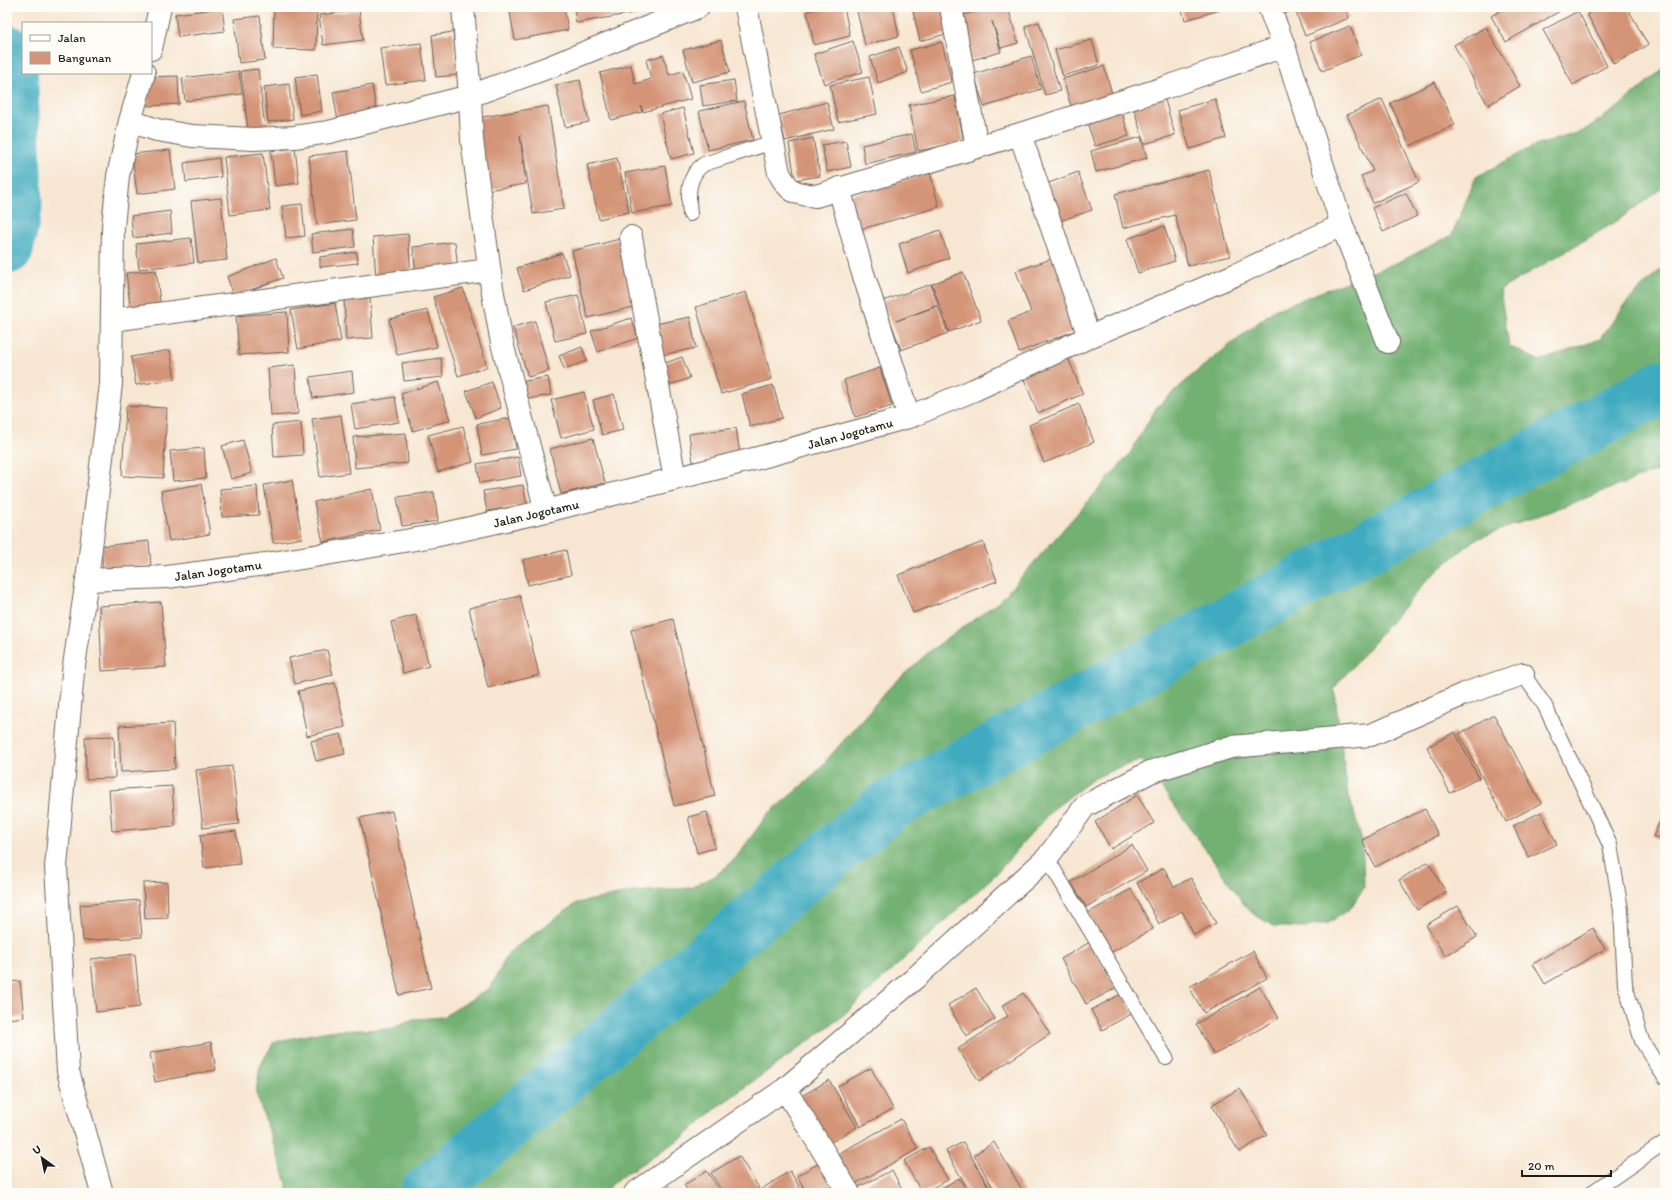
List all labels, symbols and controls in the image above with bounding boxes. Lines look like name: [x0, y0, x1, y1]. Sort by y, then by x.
legend: [22, 22, 152, 74]
text: Jalan: [58, 31, 86, 45]
text: Bangunan: [58, 51, 111, 65]
street label: Jalan Jogotamu: [806, 415, 894, 452]
street label: Jalan Jogotamu: [492, 496, 580, 531]
street label: Jalan Jogotamu: [174, 557, 262, 584]
north arrow: [22, 1138, 62, 1178]
text: U: [30, 1143, 43, 1157]
scale bar: [1522, 1152, 1611, 1178]
text: 20 m: [1528, 1159, 1555, 1173]

